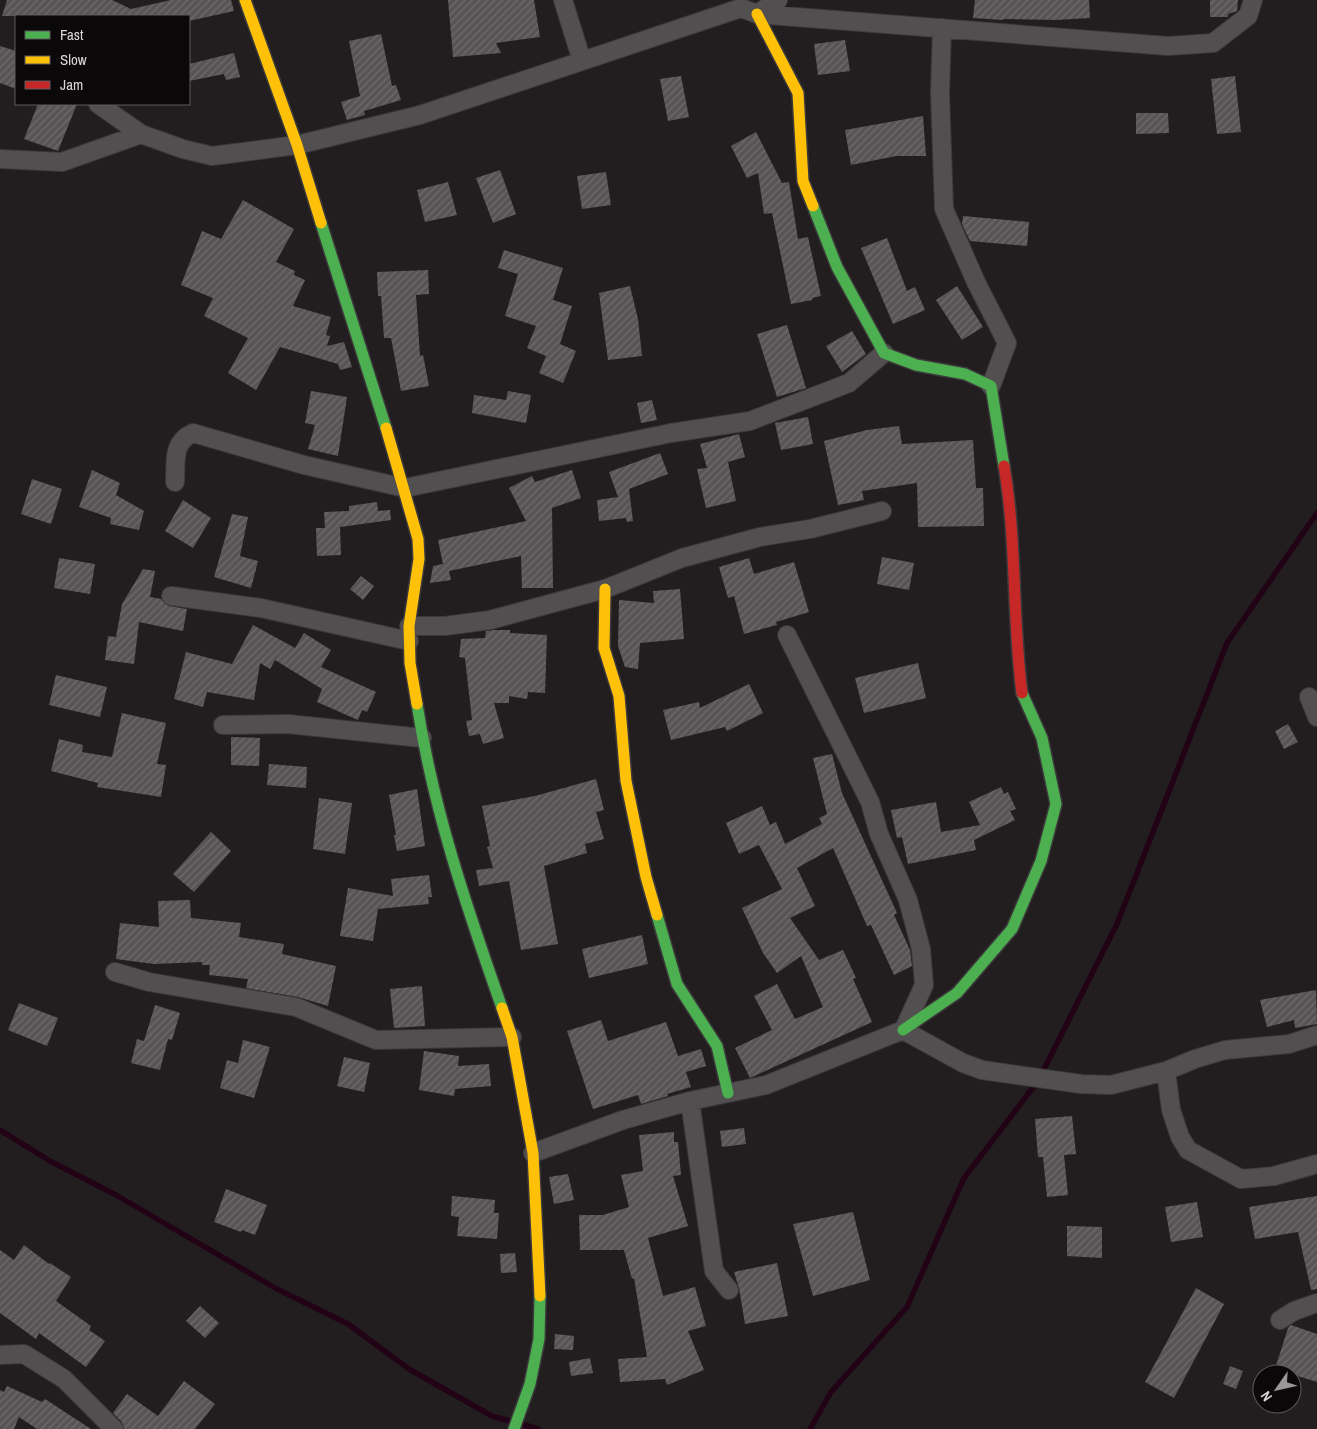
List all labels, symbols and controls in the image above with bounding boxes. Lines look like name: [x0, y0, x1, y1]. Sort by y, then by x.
legend: [15, 15, 190, 105]
text: Fast: [60, 24, 84, 45]
text: Slow: [60, 49, 87, 70]
text: Jam: [60, 74, 83, 95]
north arrow: [1252, 1364, 1302, 1414]
text: N: [1256, 1388, 1276, 1405]

